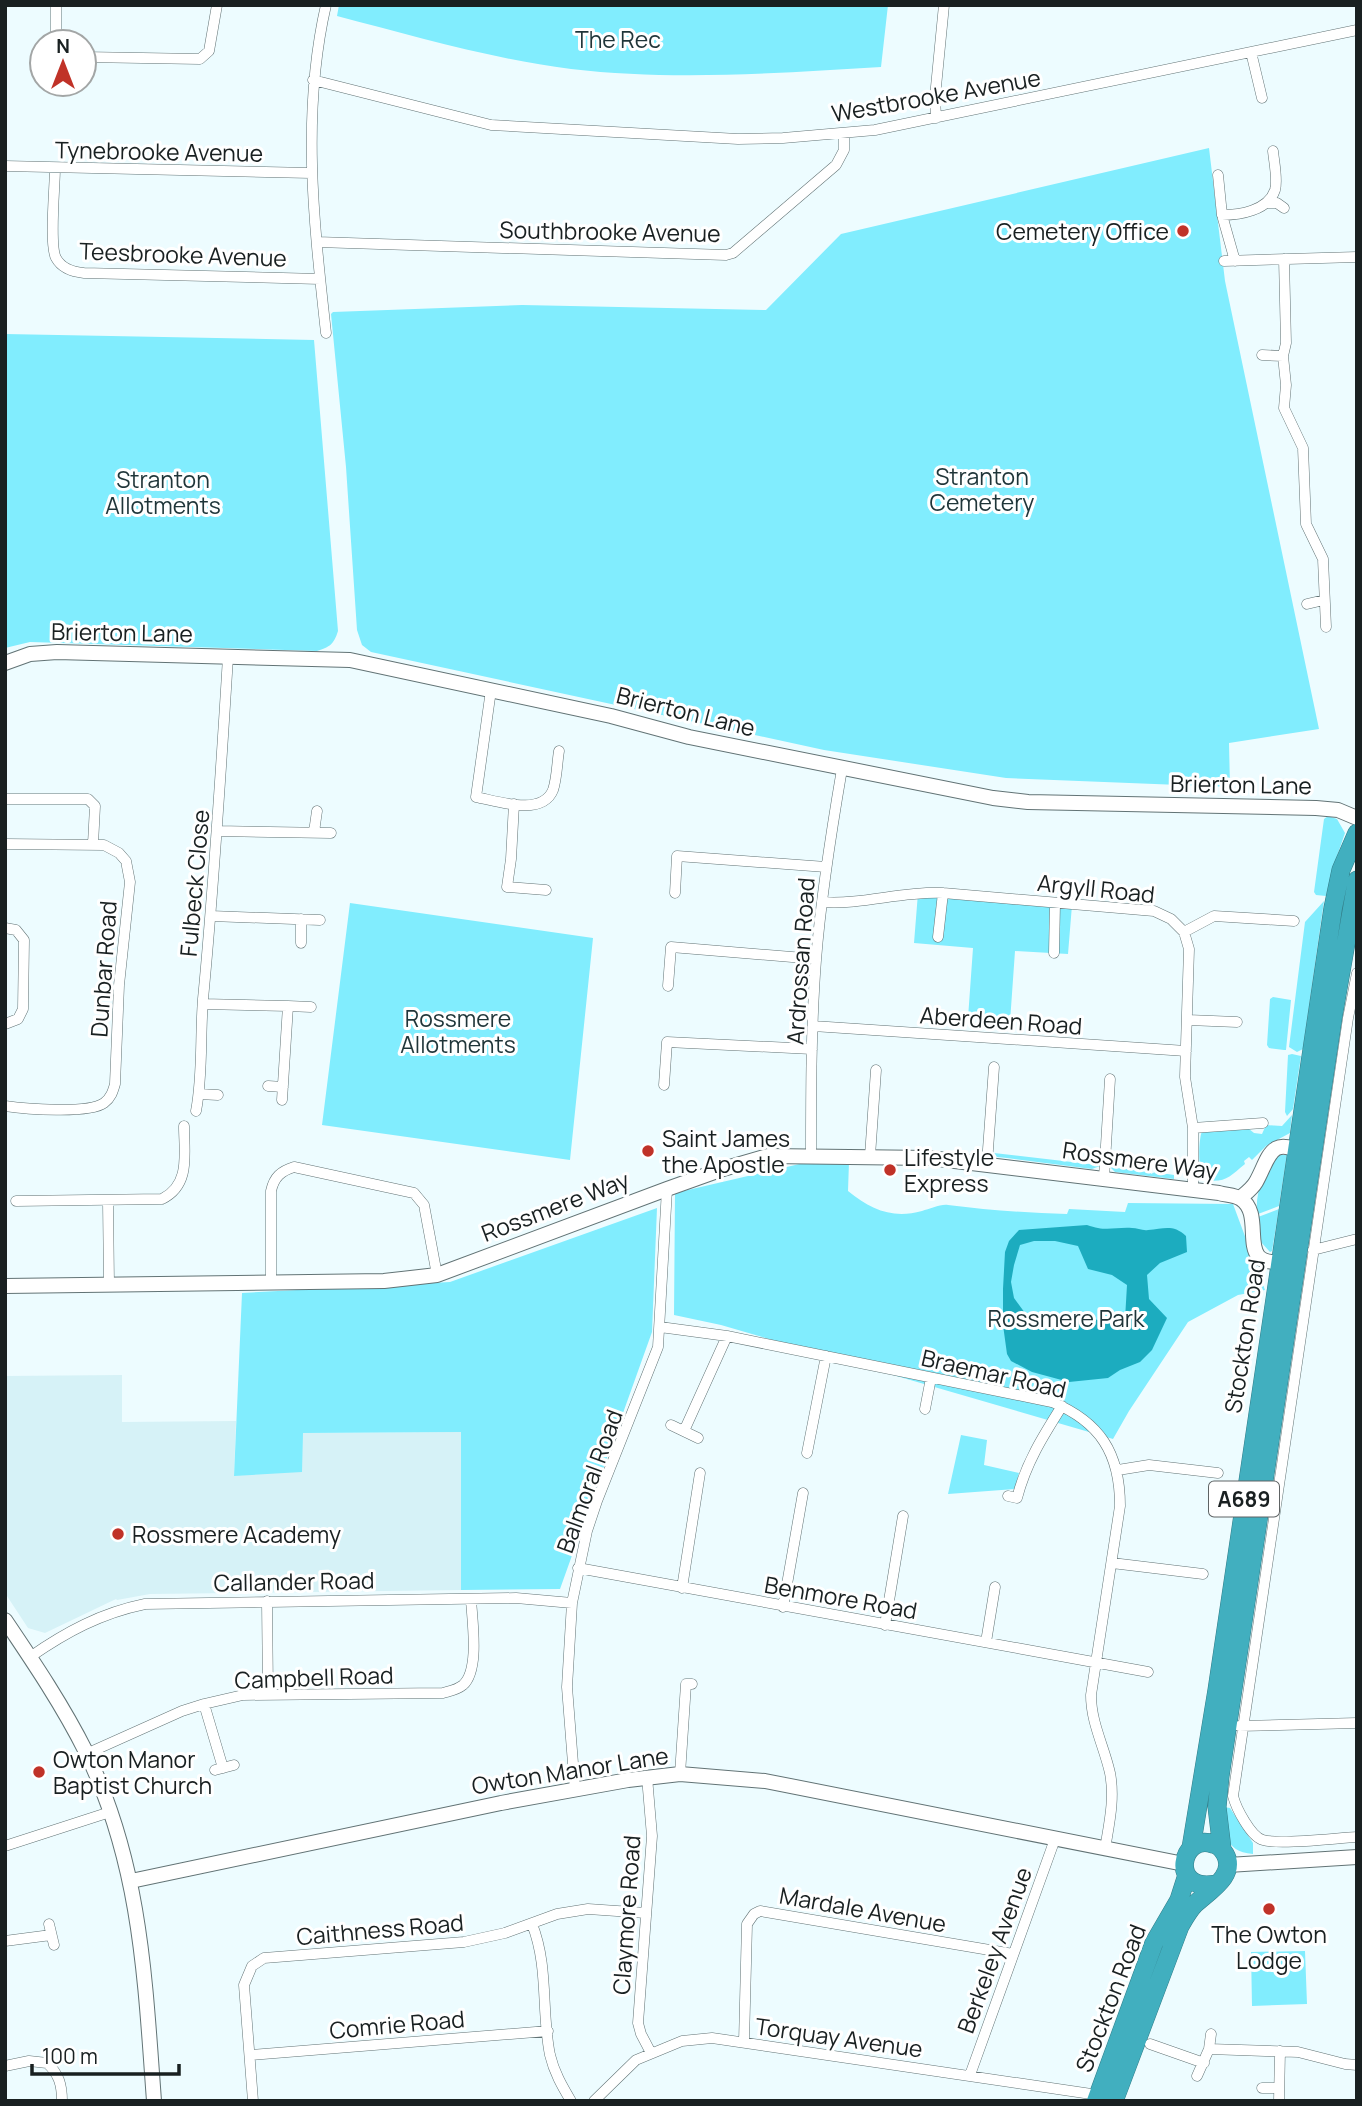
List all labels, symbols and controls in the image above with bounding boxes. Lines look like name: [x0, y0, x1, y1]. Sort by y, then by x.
park label: The Rec: [575, 23, 661, 55]
north arrow: [28, 28, 98, 98]
text: N: [56, 33, 70, 59]
street label: Westbrooke Avenue: [829, 61, 1043, 129]
street label: Tynebrooke Avenue: [55, 133, 263, 169]
street label: Southbrooke Avenue: [499, 213, 721, 249]
place label: Cemetery Office: [996, 215, 1169, 247]
marker: Cemetery Office: [1175, 223, 1191, 239]
street label: Teesbrooke Avenue: [79, 234, 287, 274]
park label: Stranton Cemetery: [930, 460, 1034, 518]
park label: Stranton Allotments: [105, 463, 221, 521]
street label: Brierton Lane: [51, 615, 193, 649]
street label: Brierton Lane: [613, 678, 759, 744]
street label: Brierton Lane: [1170, 767, 1312, 801]
street label: Fulbeck Close: [172, 808, 216, 958]
street label: Argyll Road: [1036, 866, 1156, 910]
street label: Ardrossan Road: [778, 876, 822, 1046]
street label: Dunbar Road: [82, 900, 124, 1038]
street label: Aberdeen Road: [919, 998, 1083, 1042]
park label: Rossmere Allotments: [400, 1002, 516, 1060]
place label: Saint James the Apostle: [662, 1122, 790, 1180]
street label: Rossmere Way: [1061, 1133, 1219, 1187]
place label: Lifestyle Express: [904, 1141, 994, 1199]
marker: Saint James the Apostle: [640, 1143, 656, 1159]
marker: Lifestyle Express: [882, 1162, 898, 1178]
street label: Rossmere Way: [477, 1163, 633, 1249]
street label: Stockton Road: [1216, 1257, 1272, 1415]
park label: Rossmere Park: [988, 1302, 1145, 1334]
street label: Braemar Road: [919, 1341, 1069, 1405]
street label: Balmoral Road: [548, 1405, 630, 1557]
road number: A689: [1209, 1482, 1279, 1516]
place label: Rossmere Academy: [132, 1518, 341, 1550]
marker: Rossmere Academy: [110, 1526, 126, 1542]
street label: Callander Road: [213, 1564, 375, 1598]
street label: Benmore Road: [762, 1568, 920, 1626]
street label: Campbell Road: [234, 1658, 394, 1696]
street label: Owton Manor Lane: [469, 1739, 671, 1801]
place label: Owton Manor Baptist Church: [53, 1743, 212, 1801]
marker: Owton Manor Baptist Church: [31, 1764, 47, 1780]
street label: Claymore Road: [604, 1834, 648, 1996]
street label: Berkeley Avenue: [949, 1863, 1039, 2037]
street label: Mardale Avenue: [777, 1879, 949, 1939]
marker: The Owton Lodge: [1261, 1901, 1277, 1917]
street label: Caithness Road: [295, 1906, 465, 1952]
place label: The Owton Lodge: [1211, 1918, 1327, 1976]
street label: Stockton Road: [1067, 1920, 1153, 2076]
street label: Comrie Road: [328, 2002, 466, 2046]
street label: Torquay Avenue: [753, 2009, 925, 2065]
scale bar: [32, 2032, 178, 2076]
text: 100 m: [42, 2042, 98, 2070]

